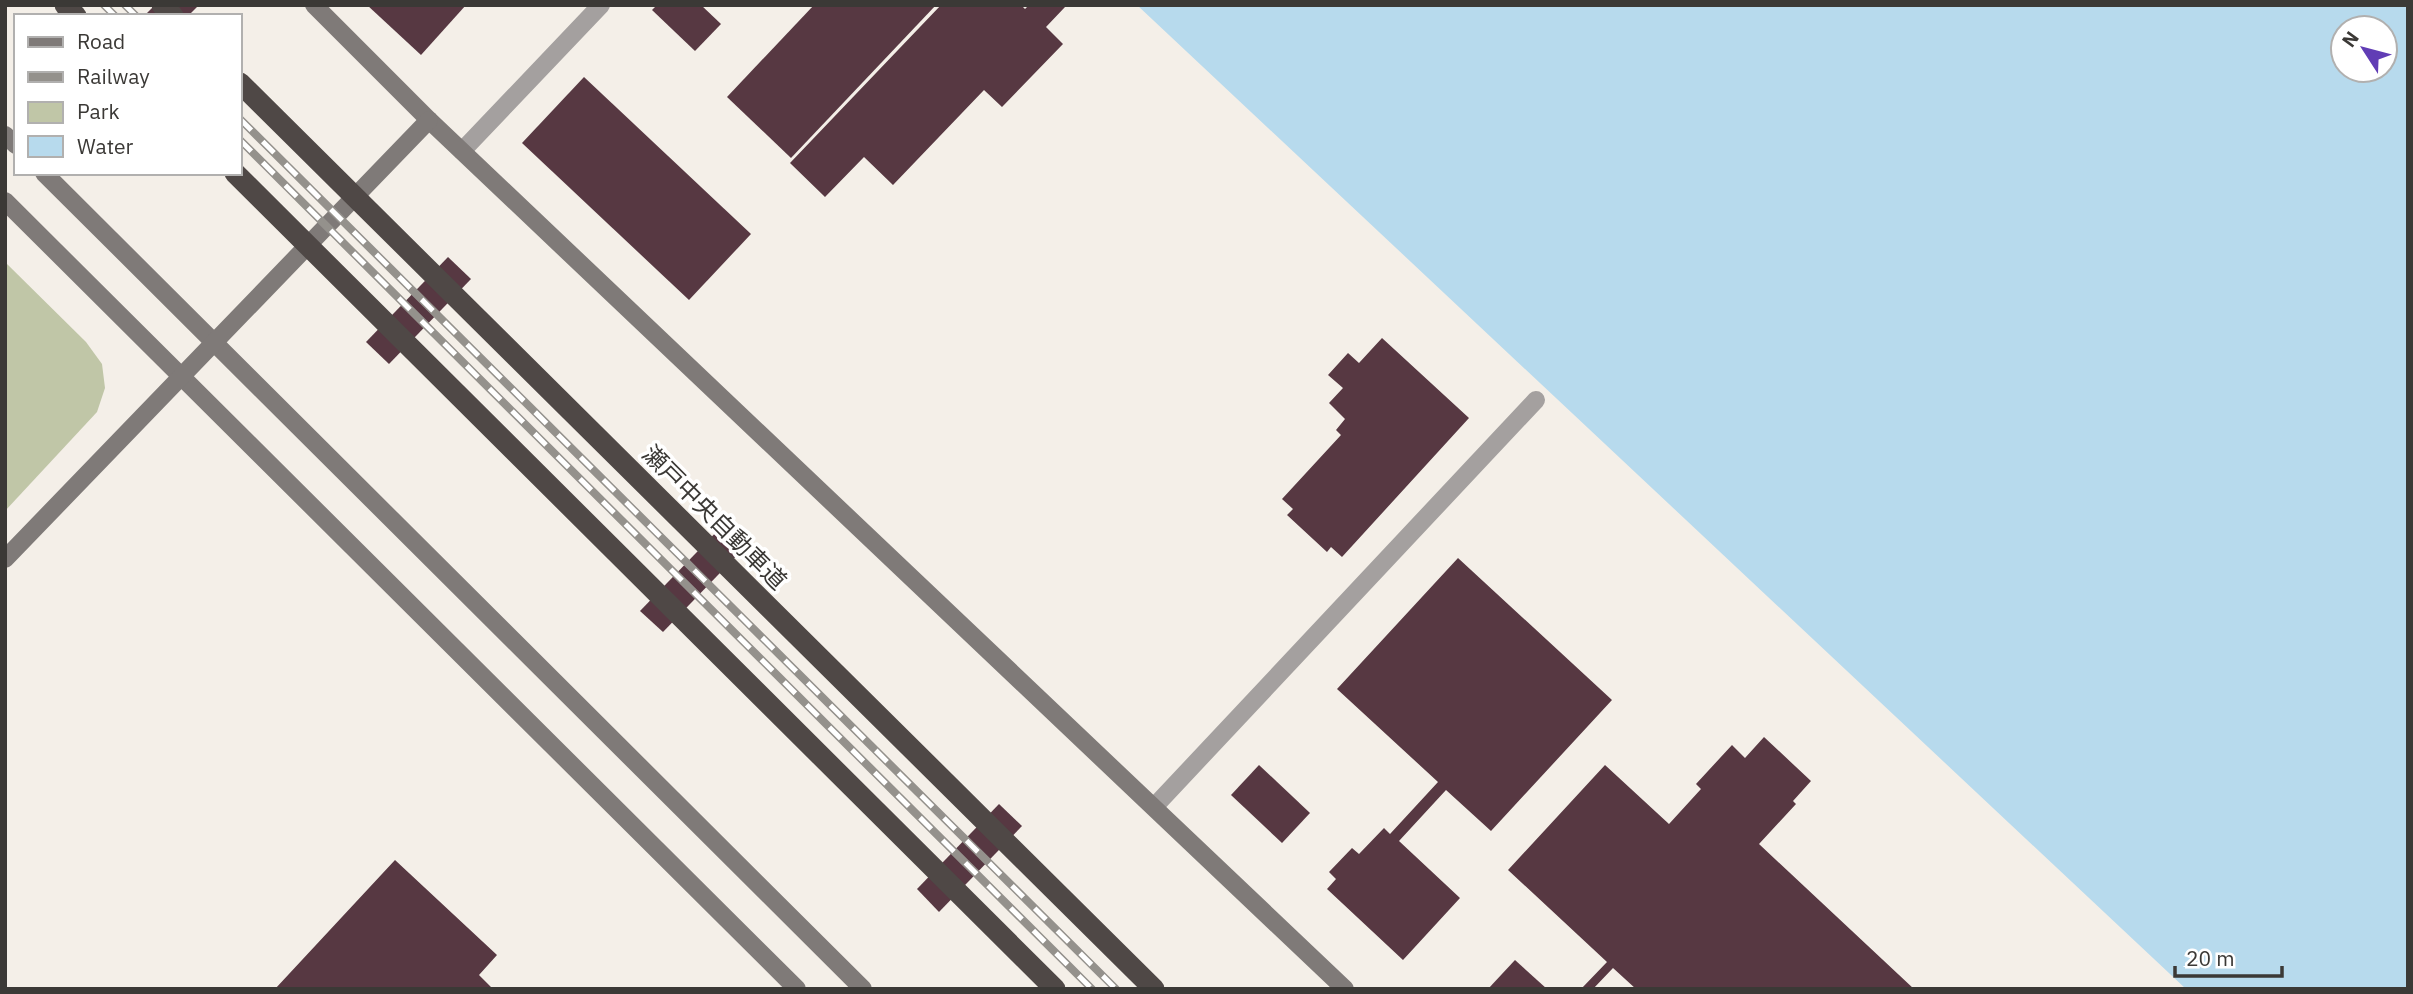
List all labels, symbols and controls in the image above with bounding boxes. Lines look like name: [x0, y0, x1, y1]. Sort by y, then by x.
legend: [14, 14, 242, 175]
north arrow: [2329, 14, 2399, 84]
text: N: [2336, 26, 2364, 52]
text: Road: [77, 27, 125, 55]
text: Railway: [77, 62, 150, 90]
text: Park: [77, 97, 120, 125]
text: Water: [77, 132, 134, 160]
street label: 瀬戸中央自動車道: [636, 438, 794, 596]
scale bar: [2175, 934, 2282, 978]
text: 20 m: [2186, 944, 2235, 972]

